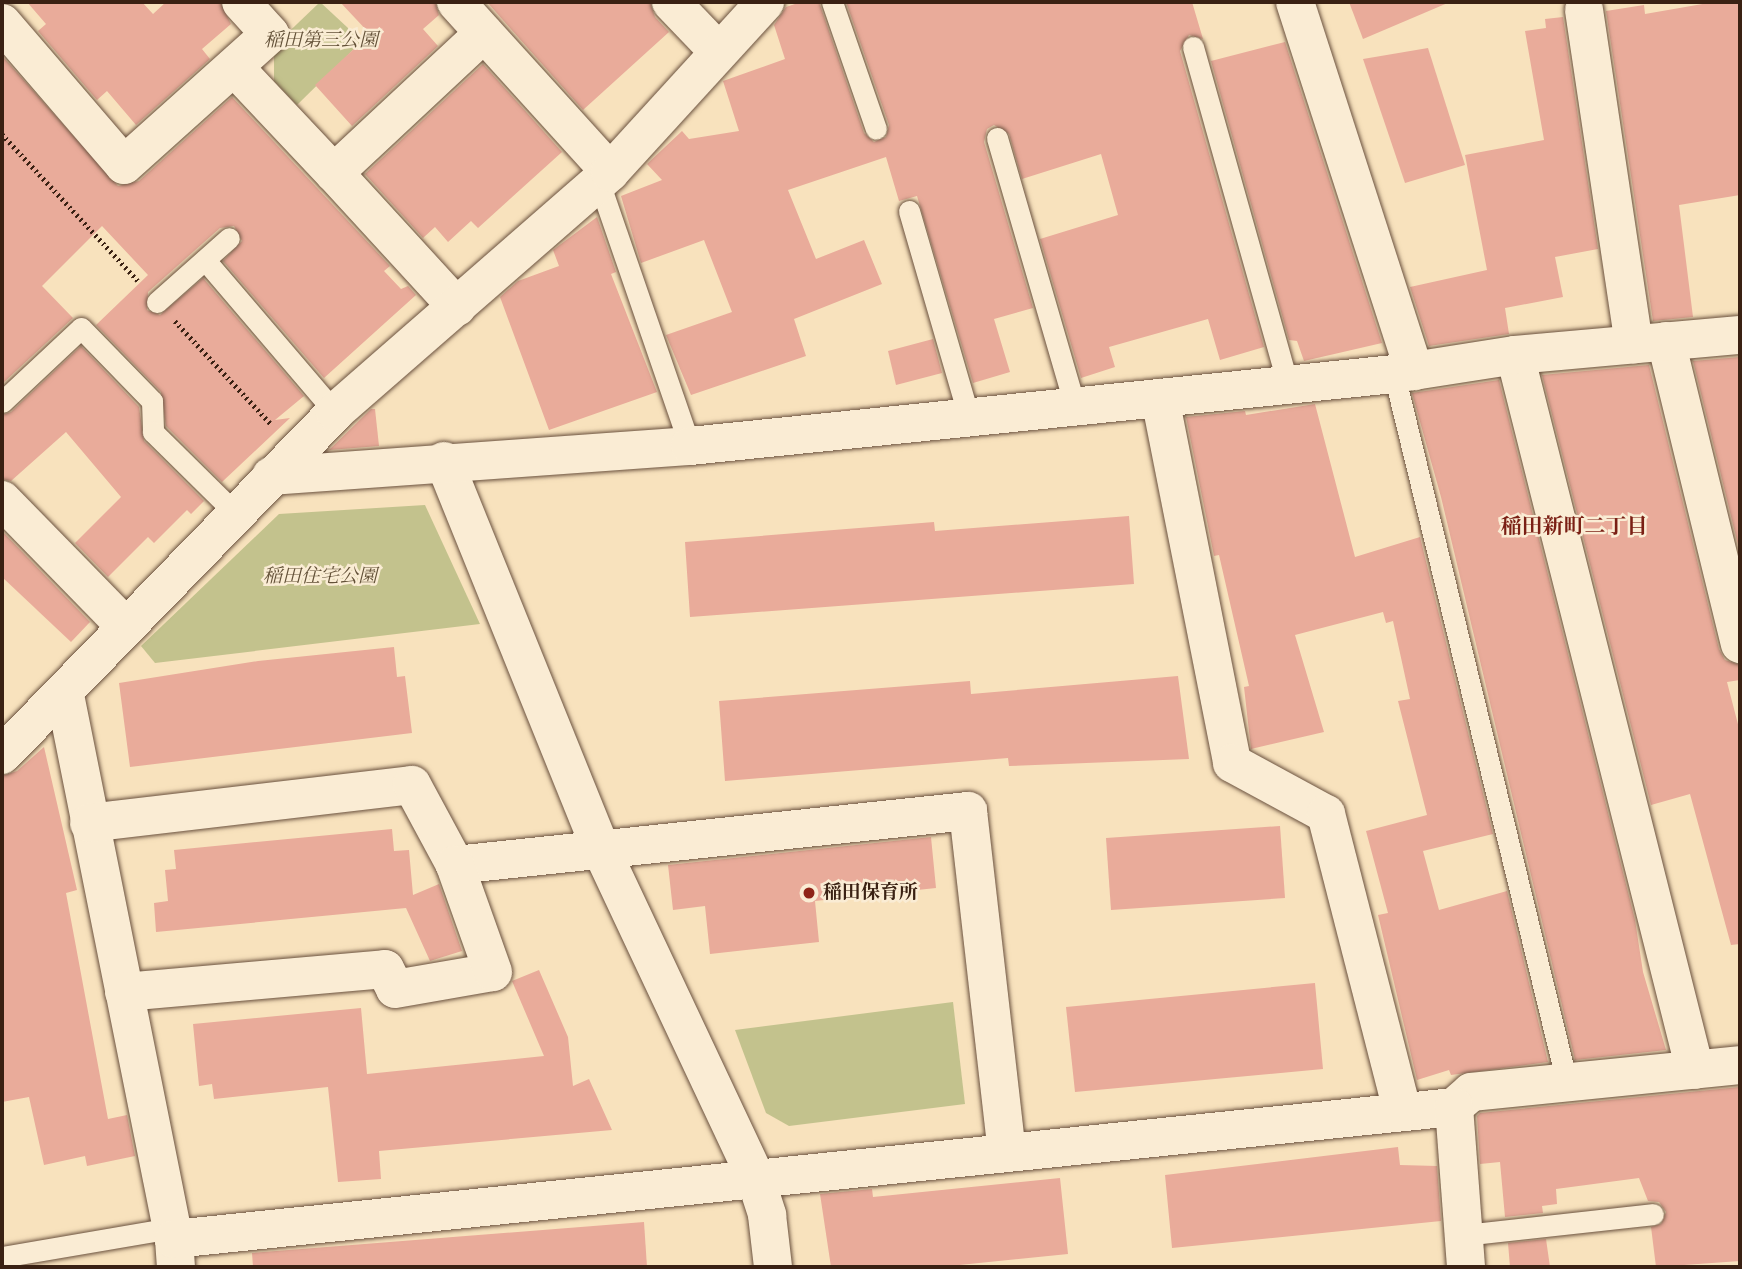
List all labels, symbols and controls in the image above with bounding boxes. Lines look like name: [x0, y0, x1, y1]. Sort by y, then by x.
park label: 稲田第三公園: [264, 30, 378, 52]
district label: 稲田新町二丁目: [1501, 513, 1647, 539]
park label: 稲田住宅公園: [263, 566, 377, 588]
place label: 稲田保育所: [823, 882, 918, 904]
marker: 稲田保育所: [801, 885, 817, 901]

